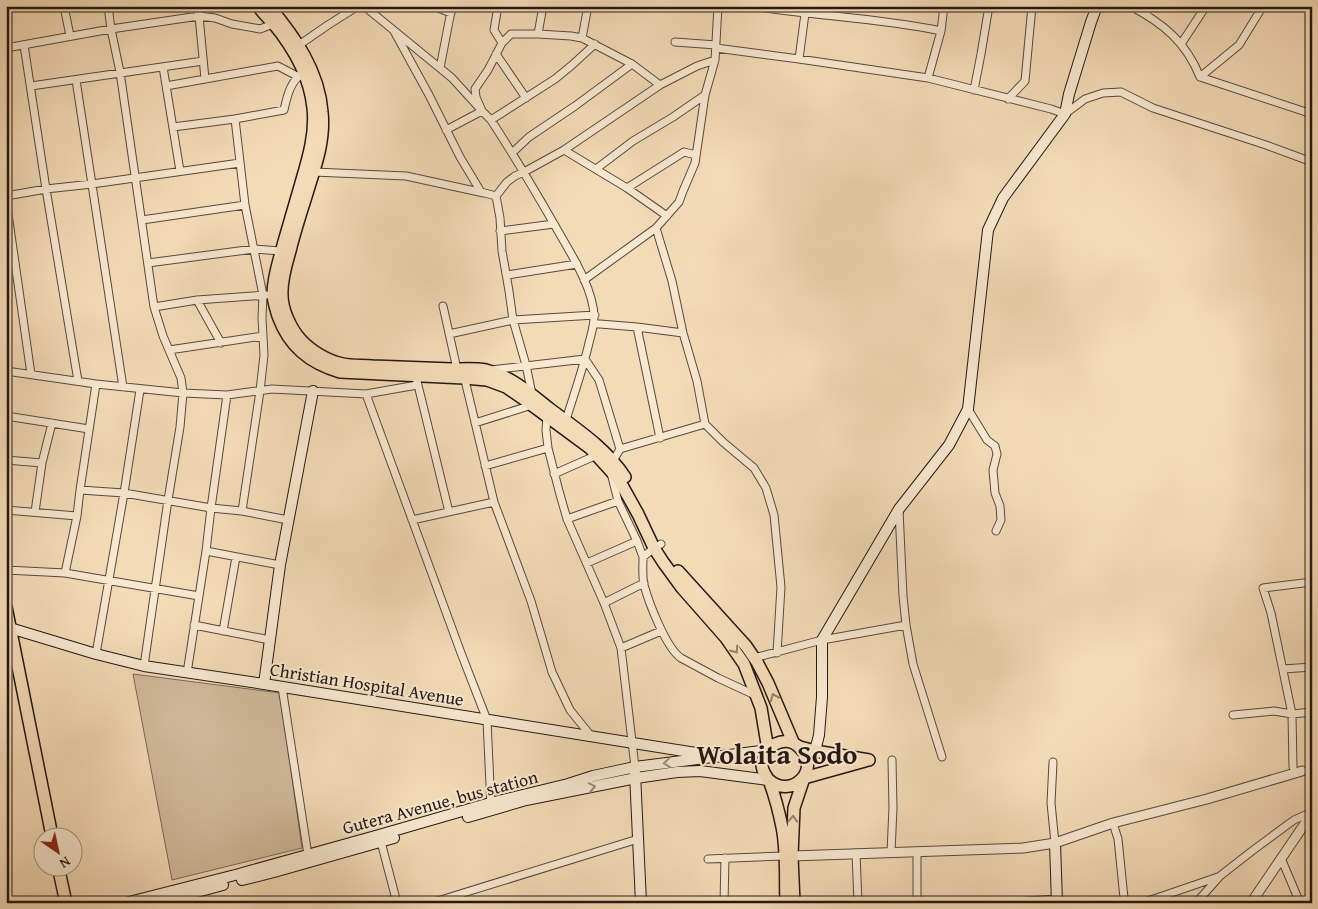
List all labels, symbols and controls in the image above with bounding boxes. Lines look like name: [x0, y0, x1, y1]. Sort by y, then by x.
one-way arrow: [728, 645, 738, 654]
street label: Christian Hospital Avenue: [268, 655, 466, 713]
one-way arrow: [769, 694, 779, 702]
district label: Wolaita Sodo: [696, 733, 858, 774]
one-way arrow: [663, 757, 671, 768]
street label: Gutera Avenue, bus station: [339, 763, 541, 841]
one-way arrow: [587, 782, 596, 793]
one-way arrow: [788, 815, 799, 823]
north arrow: [32, 826, 82, 876]
text: N: [55, 852, 75, 874]

